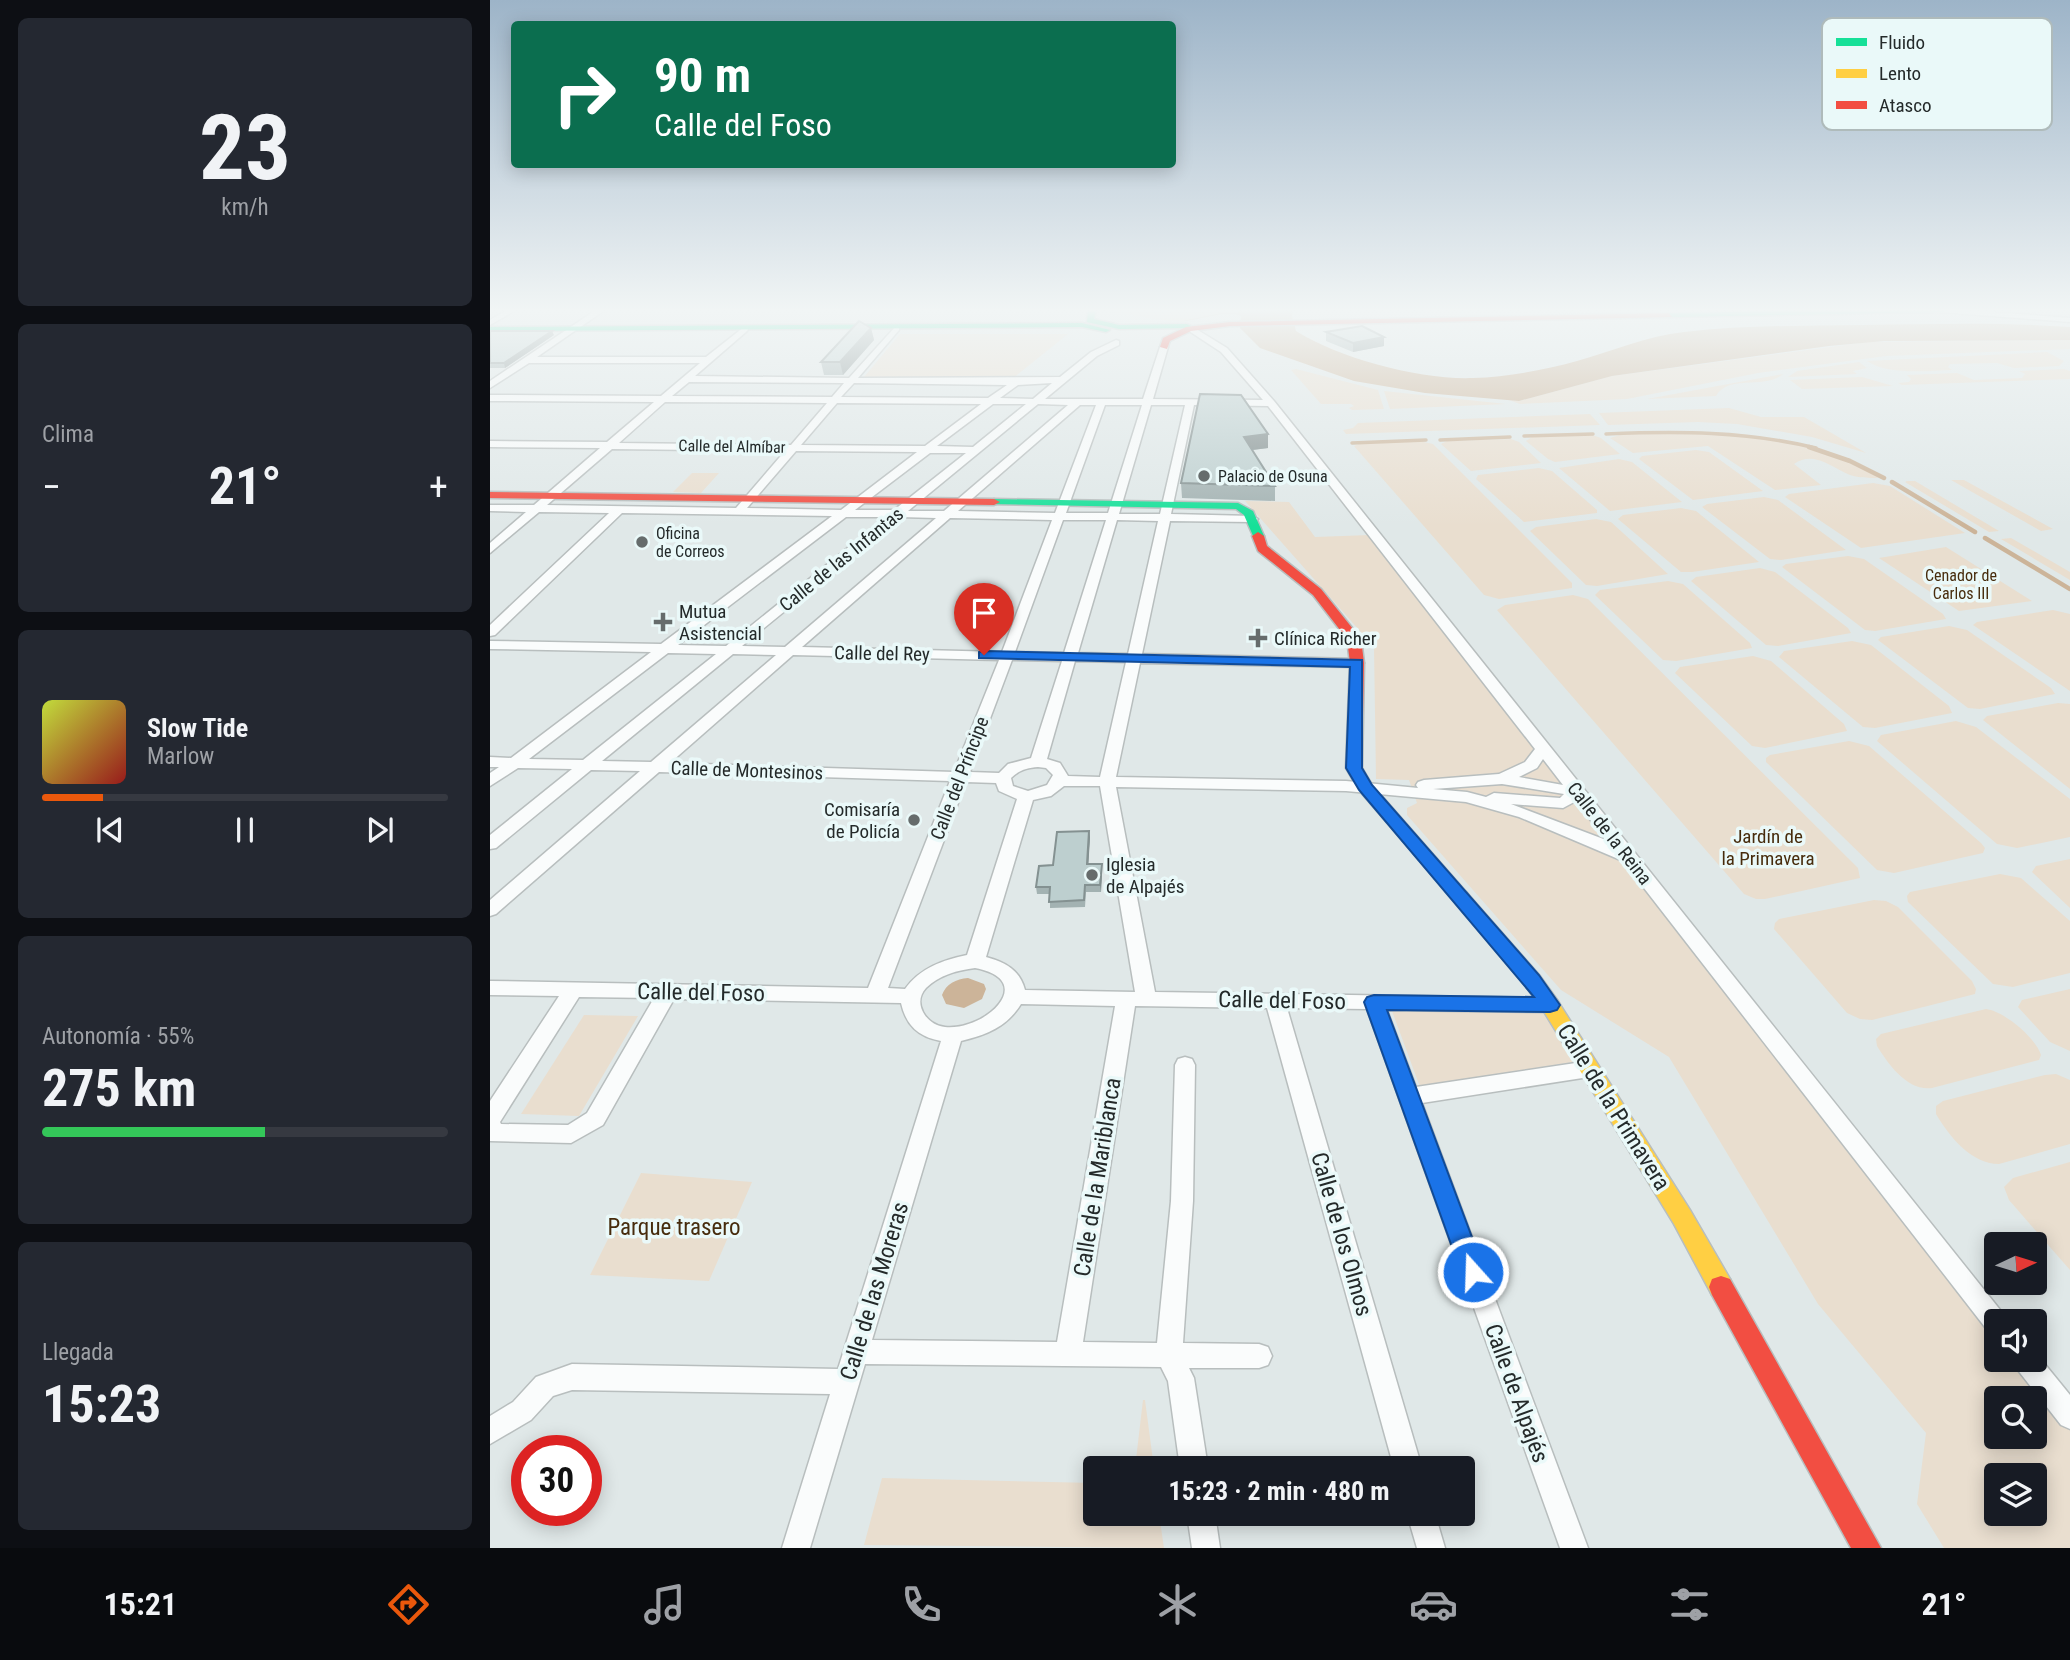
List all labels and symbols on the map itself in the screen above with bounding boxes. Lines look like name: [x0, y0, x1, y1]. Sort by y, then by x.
legend: [1822, 18, 2052, 130]
text: Fluido: [1879, 31, 1925, 54]
text: Lento: [1879, 62, 1921, 85]
text: Atasco: [1879, 94, 1932, 117]
street label: Calle del Almíbar: [678, 436, 786, 457]
place label: Palacio de Osuna: [1218, 467, 1328, 486]
marker: Palacio de Osuna: [1196, 468, 1212, 484]
street label: Calle de las Infantas: [775, 502, 908, 616]
place label: Oficina de Correos: [656, 524, 725, 561]
marker: Oficina de Correos: [634, 534, 650, 550]
park label: Cenador de Carlos III: [1925, 566, 1997, 603]
pin: [954, 583, 1014, 655]
place label: Mutua Asistencial: [679, 600, 762, 645]
marker: Mutua Asistencial: [653, 612, 673, 632]
place label: Clínica Richer: [1274, 627, 1377, 650]
marker: Clínica Richer: [1248, 628, 1268, 648]
street label: Calle del Rey: [834, 641, 930, 666]
street label: Calle del Príncipe: [925, 713, 994, 843]
street label: Calle de Montesinos: [670, 756, 824, 785]
street label: Calle de la Reina: [1562, 777, 1657, 889]
place label: Comisaría de Policía: [824, 798, 900, 843]
marker: Comisaría de Policía: [906, 812, 922, 828]
park label: Jardín de la Primavera: [1721, 825, 1815, 870]
place label: Iglesia de Alpajés: [1106, 853, 1184, 898]
marker: Iglesia de Alpajés: [1084, 867, 1100, 883]
street label: Calle del Foso: [637, 978, 765, 1007]
street label: Calle del Foso: [1218, 986, 1346, 1015]
street label: Calle de la Primavera: [1552, 1019, 1676, 1195]
street label: Calle de la Mariblanca: [1068, 1076, 1127, 1278]
street label: Calle de los Olmos: [1305, 1149, 1378, 1319]
street label: Calle de las Moreras: [835, 1199, 914, 1383]
park label: Parque trasero: [607, 1214, 741, 1241]
north arrow: [1984, 1232, 2048, 1295]
position arrow: [1436, 1235, 1510, 1309]
street label: Calle de Alpajés: [1479, 1320, 1554, 1466]
speed limit sign: 30: [511, 1435, 602, 1526]

